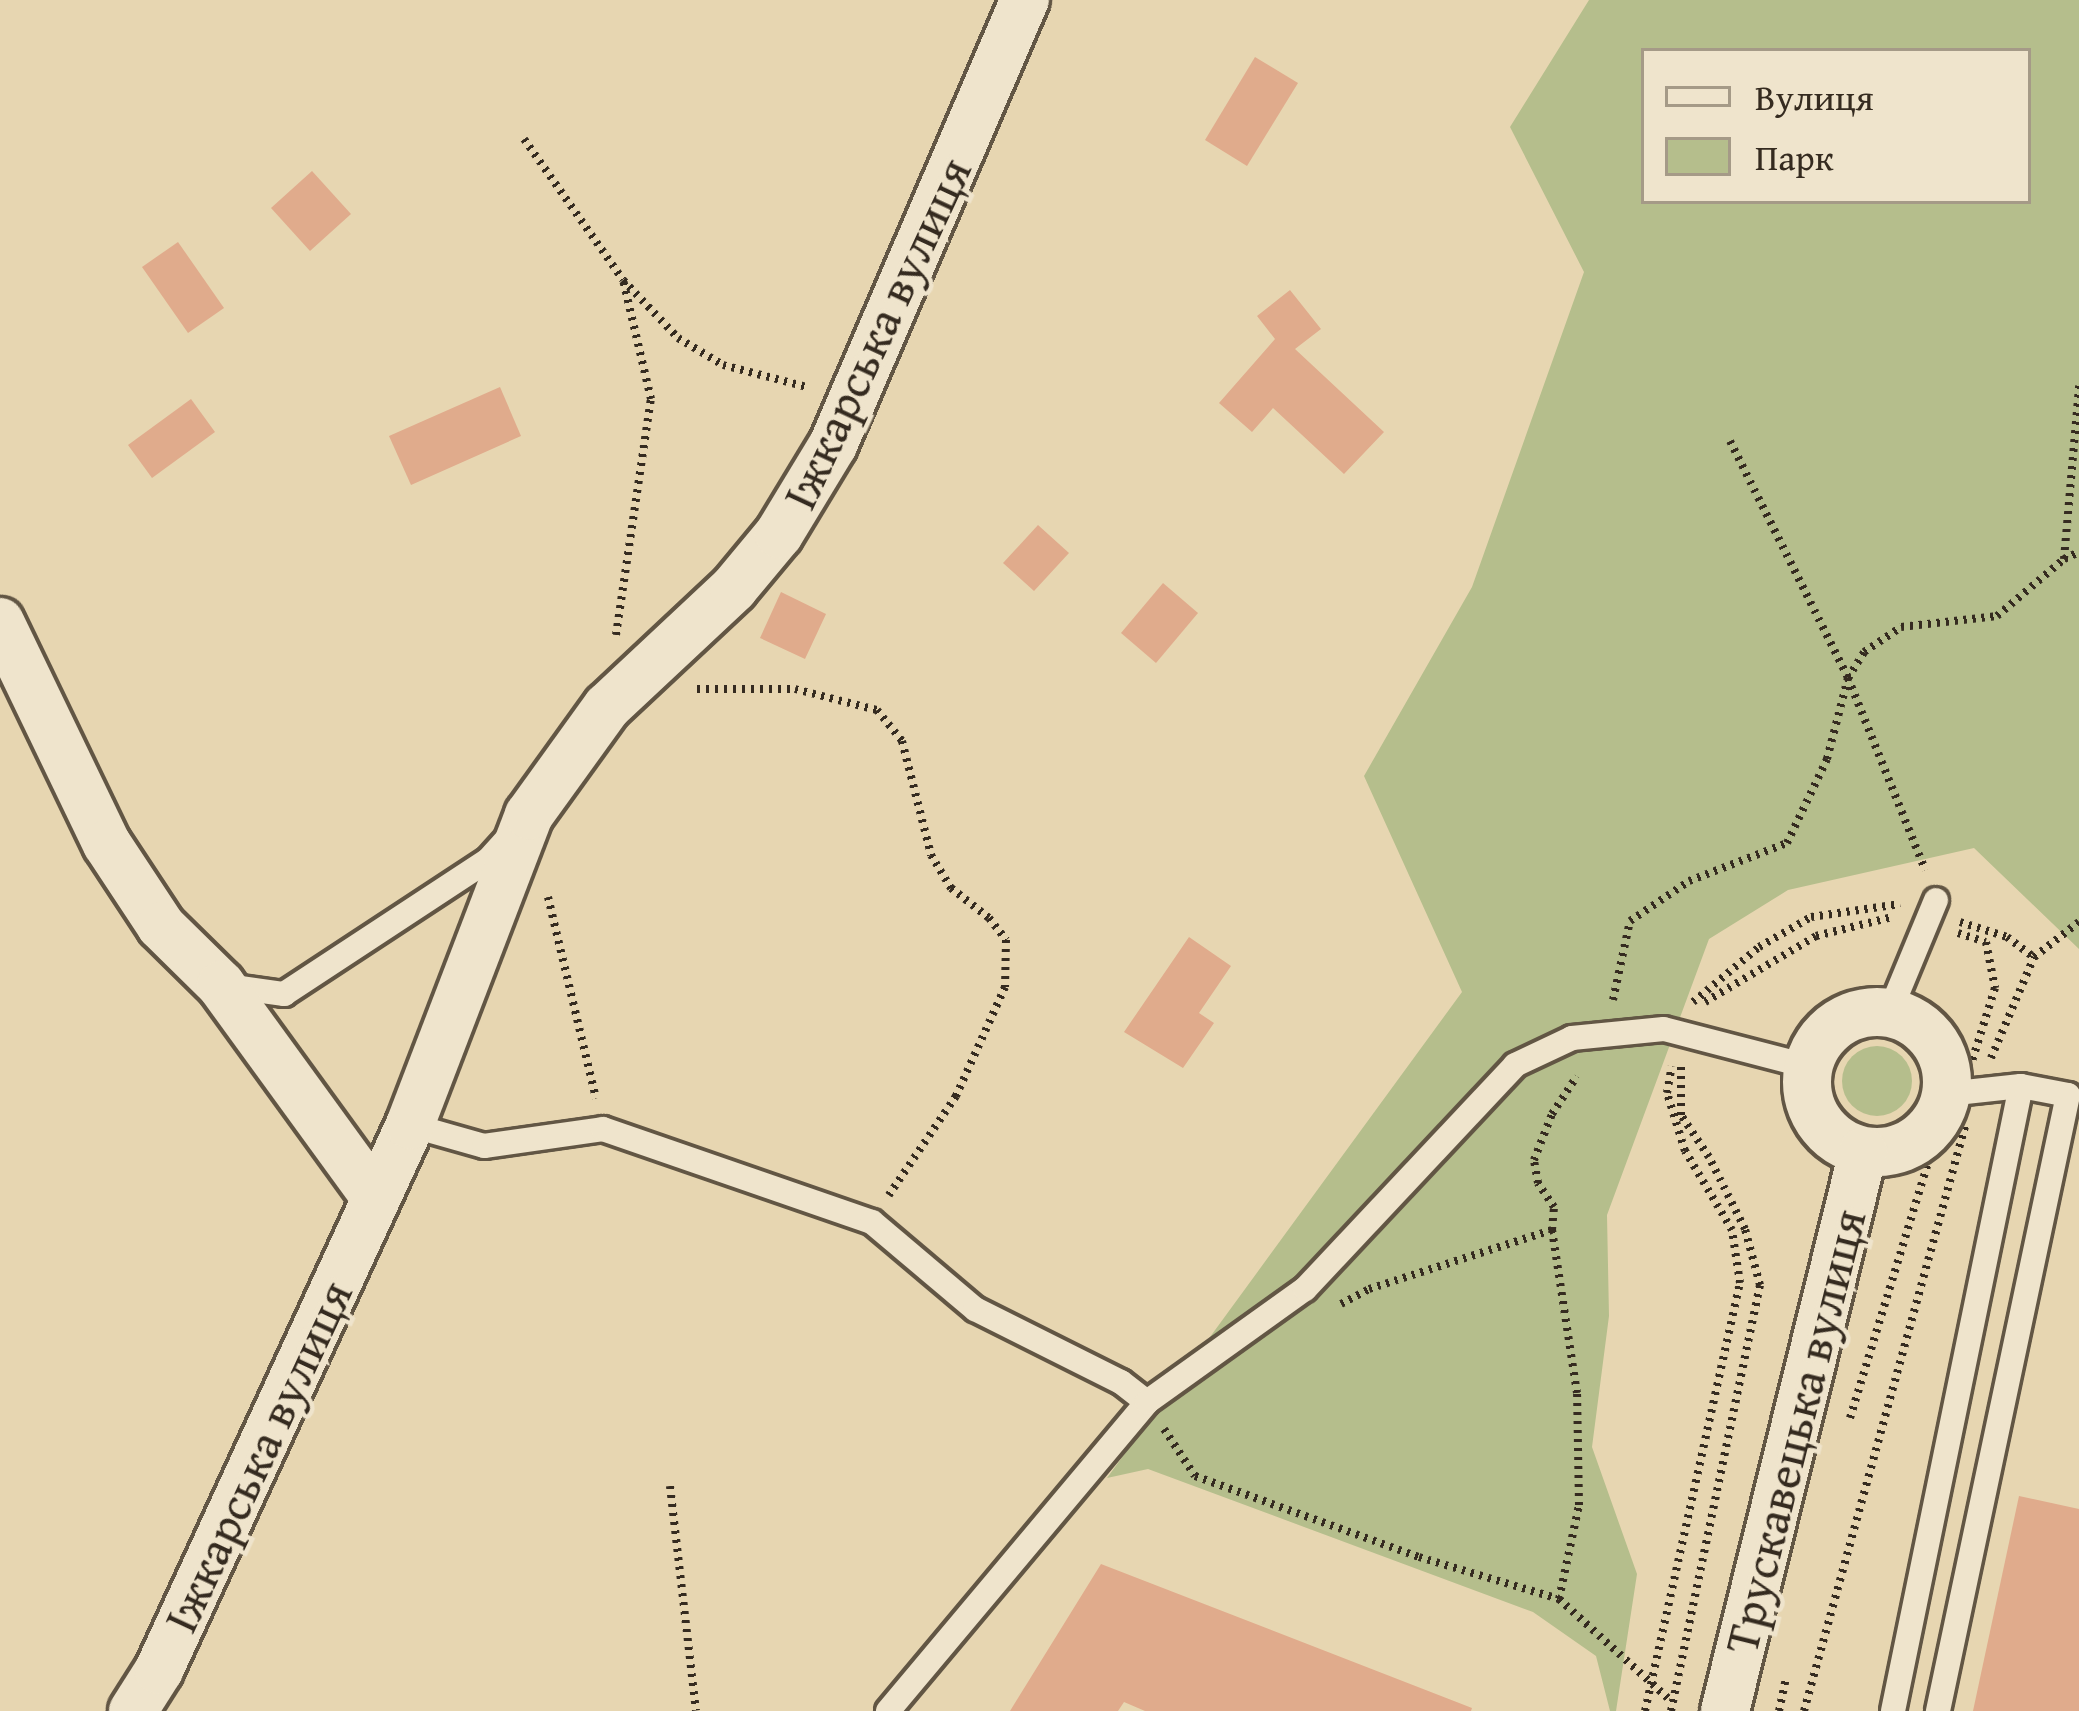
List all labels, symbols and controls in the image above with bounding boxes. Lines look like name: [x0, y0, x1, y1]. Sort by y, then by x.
legend: [1641, 48, 2031, 204]
text: Вулиця: [1755, 70, 1874, 123]
text: Парк: [1755, 130, 1834, 183]
street label: Іжкарська вулиця: [769, 148, 983, 518]
street label: Трускавецька вулиця: [1711, 1203, 1877, 1659]
street label: Іжкарська вулиця: [150, 1271, 364, 1641]

